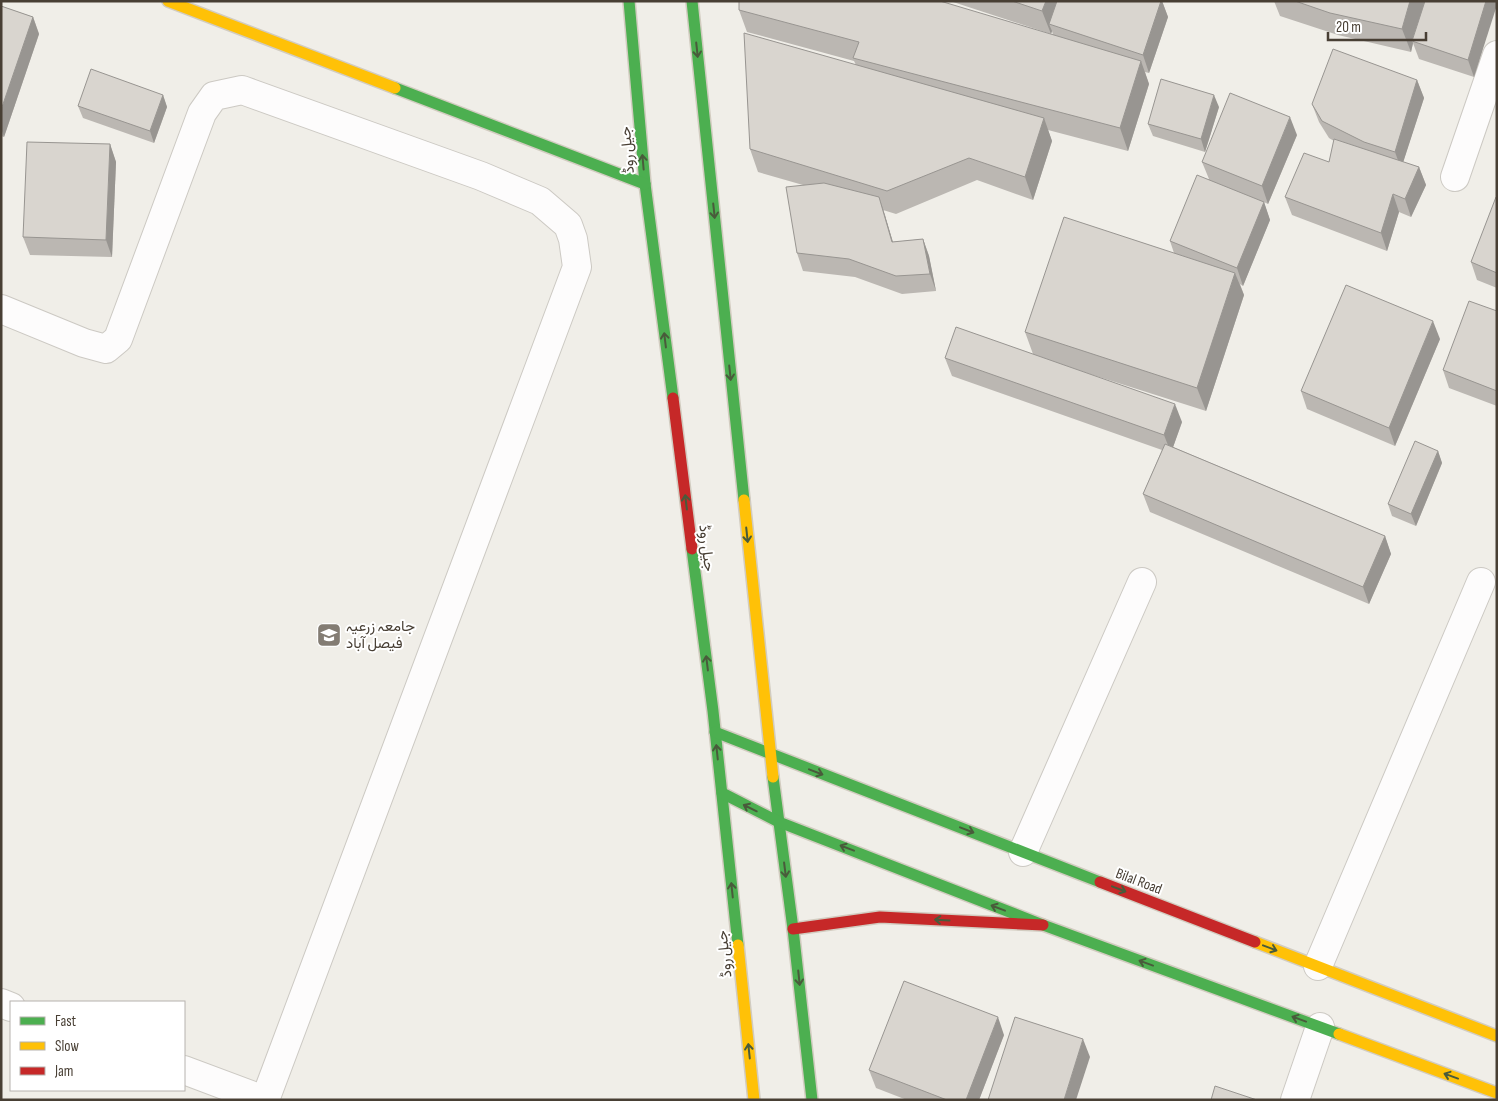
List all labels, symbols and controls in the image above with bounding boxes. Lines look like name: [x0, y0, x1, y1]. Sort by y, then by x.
scale bar: [1328, 10, 1426, 42]
text: 20 m: [1336, 18, 1361, 37]
one-way arrow: [692, 41, 702, 57]
street label: جیل روڈ: [616, 126, 639, 174]
one-way arrow: [639, 154, 648, 170]
one-way arrow: [709, 203, 719, 219]
one-way arrow: [660, 333, 670, 349]
one-way arrow: [726, 365, 735, 381]
one-way arrow: [681, 494, 691, 510]
street label: جیل روڈ: [694, 523, 719, 573]
one-way arrow: [742, 526, 752, 542]
place label: جامعہ زرعیہ فیصل آباد: [346, 617, 415, 653]
school or university icon: جامعہ زرعیہ فیصل آباد: [316, 622, 342, 648]
one-way arrow: [702, 655, 712, 671]
one-way arrow: [712, 745, 722, 761]
one-way arrow: [808, 768, 823, 777]
one-way arrow: [743, 802, 758, 812]
one-way arrow: [960, 827, 975, 836]
one-way arrow: [839, 843, 855, 852]
one-way arrow: [781, 862, 791, 878]
street label: Bilal Road: [1113, 864, 1165, 899]
one-way arrow: [727, 882, 737, 898]
one-way arrow: [1111, 885, 1126, 894]
one-way arrow: [991, 902, 1006, 912]
one-way arrow: [934, 916, 950, 925]
street label: جیل روڈ: [713, 929, 736, 978]
one-way arrow: [1262, 944, 1278, 953]
one-way arrow: [1139, 958, 1154, 967]
one-way arrow: [794, 969, 803, 985]
legend: [10, 1001, 185, 1091]
text: Fast: [55, 1012, 77, 1031]
one-way arrow: [1292, 1014, 1307, 1023]
text: Slow: [55, 1037, 79, 1056]
one-way arrow: [744, 1044, 754, 1060]
text: Jam: [54, 1062, 73, 1081]
one-way arrow: [1444, 1071, 1459, 1080]

